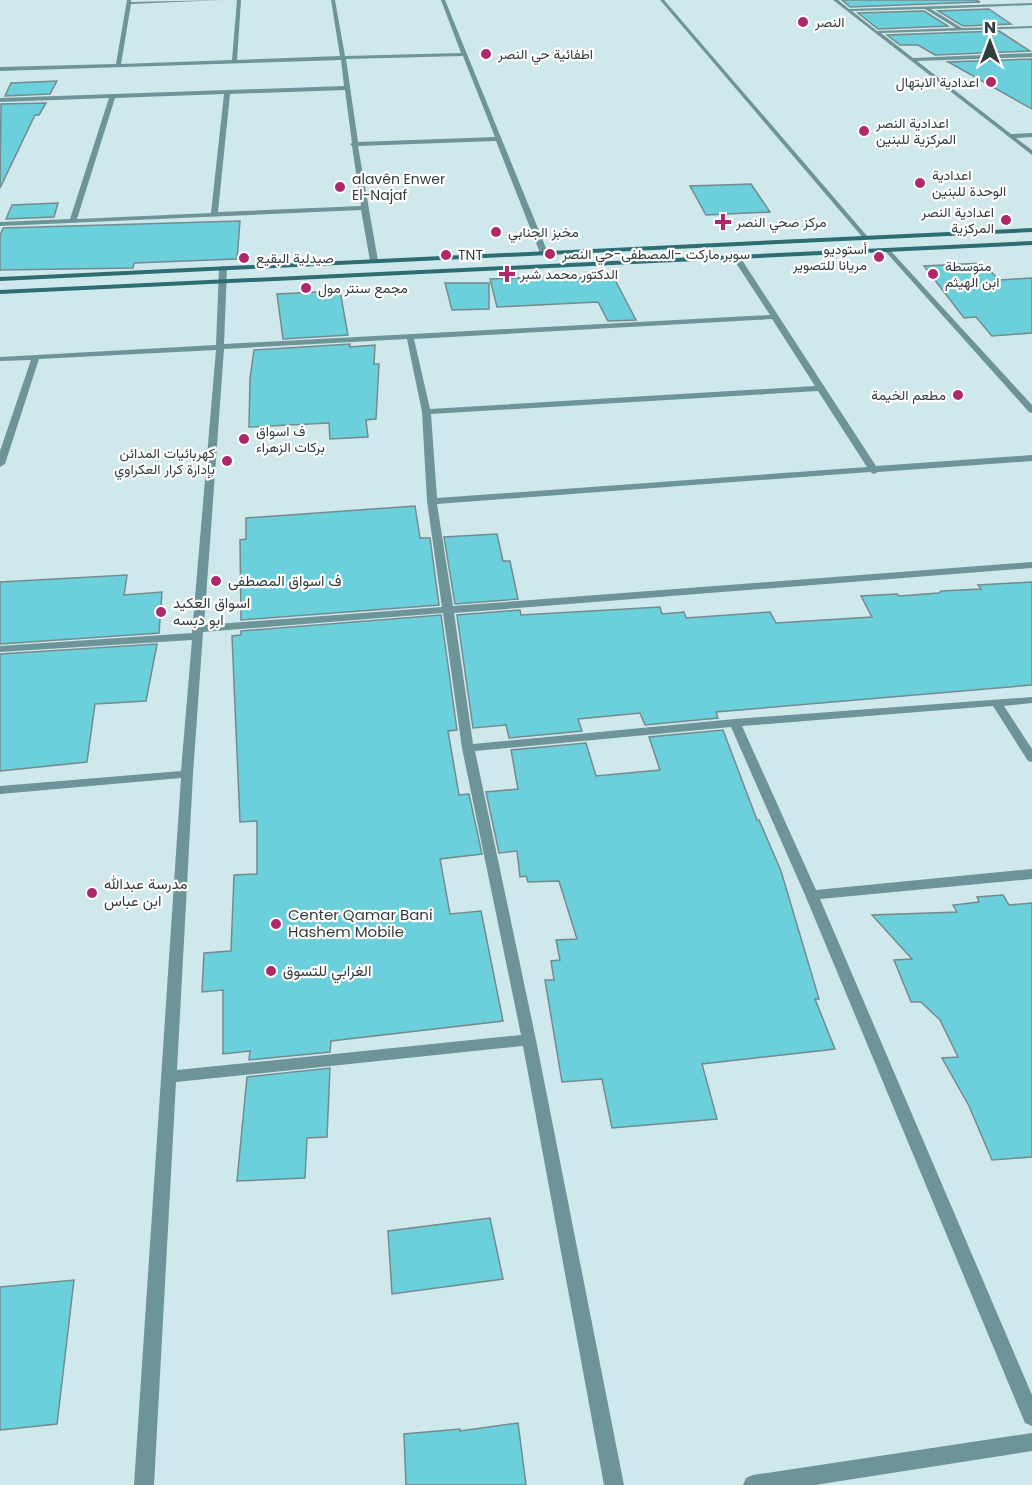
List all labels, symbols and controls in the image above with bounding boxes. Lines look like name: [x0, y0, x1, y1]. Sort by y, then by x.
place label: النصر: [814, 12, 844, 32]
north arrow: [960, 12, 1020, 72]
marker: النصر: [796, 15, 810, 29]
text: N: [984, 16, 996, 39]
place label: اطفائية حي النصر: [497, 44, 593, 66]
marker: اطفائية حي النصر: [479, 47, 493, 61]
place label: اعدادية الابتهال: [896, 72, 979, 92]
marker: اعدادية الابتهال: [984, 75, 998, 89]
place label: اعدادية النصر المركزية للبنين: [875, 113, 956, 149]
marker: اعدادية النصر المركزية للبنين: [857, 124, 871, 138]
place label: اعدادية الوحدة للبنين: [932, 165, 1006, 201]
place label: alavên Enwer El-Najaf: [352, 169, 445, 205]
marker: اعدادية الوحدة للبنين: [913, 176, 927, 190]
marker: alavên Enwer El-Najaf: [333, 180, 347, 194]
place label: اعدادية النصر المركزية: [920, 202, 994, 238]
place label: مركز صحي النصر: [735, 212, 826, 234]
marker: مركز صحي النصر: [714, 213, 732, 231]
marker: اعدادية النصر المركزية: [999, 213, 1013, 227]
place label: مخبز الجنابي: [508, 222, 579, 244]
marker: مخبز الجنابي: [489, 225, 503, 239]
place label: أستوديو مريانا للتصوير: [792, 239, 867, 275]
place label: سوبر ماركت -المصطفى-حي النصر: [561, 244, 750, 266]
place label: TNT: [458, 245, 483, 265]
marker: سوبر ماركت -المصطفى-حي النصر: [543, 247, 557, 261]
place label: صيدلية البقيع: [256, 248, 334, 269]
marker: TNT: [439, 248, 453, 262]
marker: أستوديو مريانا للتصوير: [872, 250, 886, 264]
marker: صيدلية البقيع: [237, 251, 251, 265]
place label: متوسطة ابن الهيثم: [945, 256, 999, 292]
place label: الدكتور محمد شبر: [519, 264, 618, 284]
marker: الدكتور محمد شبر: [498, 265, 516, 283]
marker: متوسطة ابن الهيثم: [926, 267, 940, 281]
place label: مجمع سنتر مول: [318, 278, 408, 299]
marker: مجمع سنتر مول: [299, 281, 313, 295]
place label: مطعم الخيمة: [871, 385, 946, 405]
marker: مطعم الخيمة: [951, 388, 965, 402]
place label: ف اسواق بركات الزهراء: [256, 421, 325, 457]
marker: ف اسواق بركات الزهراء: [237, 432, 251, 446]
place label: كهربائيات المدائن بإدارة كرار العكراوي: [114, 443, 215, 481]
marker: كهربائيات المدائن بإدارة كرار العكراوي: [220, 454, 234, 468]
place label: ف اسواق المصطفى: [228, 570, 341, 591]
marker: ف اسواق المصطفى: [209, 574, 223, 588]
place label: اسواق العكيد ابو دبسه: [173, 592, 250, 630]
marker: اسواق العكيد ابو دبسه: [154, 605, 168, 619]
place label: مدرسة عبدالله ابن عباس: [104, 873, 187, 911]
marker: مدرسة عبدالله ابن عباس: [85, 886, 99, 900]
place label: Center Qamar Bani Hashem Mobile: [288, 904, 433, 942]
marker: Center Qamar Bani Hashem Mobile: [269, 917, 283, 931]
place label: الغرابي للتسوق: [283, 960, 371, 984]
marker: الغرابي للتسوق: [264, 964, 278, 978]

